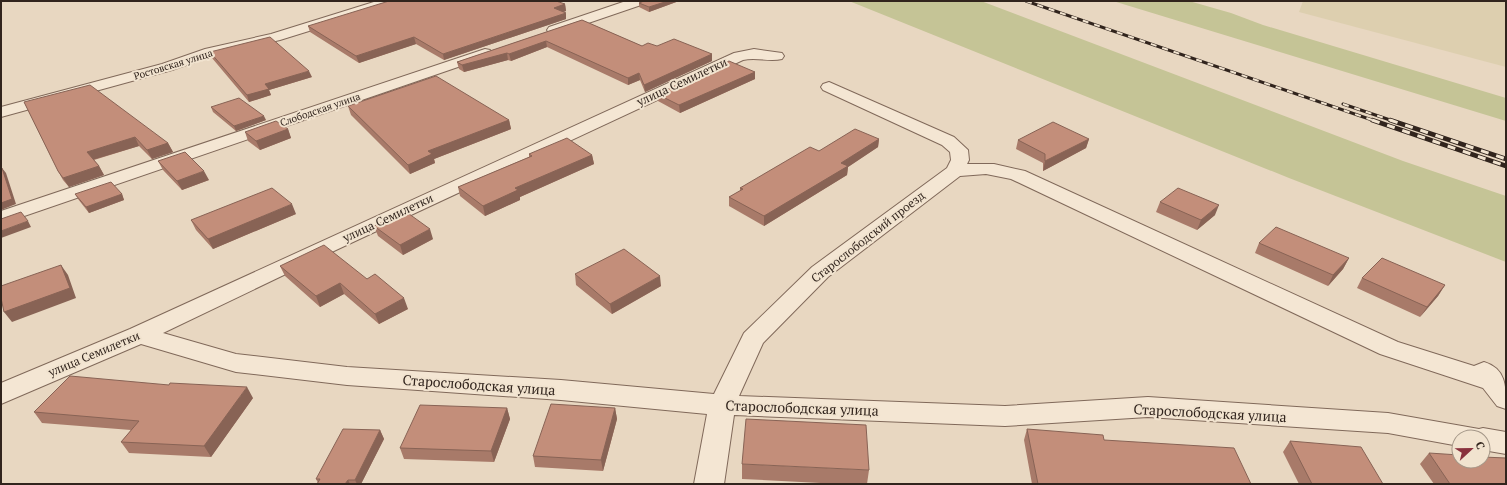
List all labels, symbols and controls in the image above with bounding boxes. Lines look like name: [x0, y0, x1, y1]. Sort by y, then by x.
street label: Ростовская улица: [132, 46, 214, 83]
street label: улица Семилетки: [633, 54, 729, 109]
street label: Слободская улица: [278, 90, 362, 129]
street label: Старослободский проезд: [808, 188, 928, 286]
street label: улица Семилетки: [339, 190, 435, 245]
street label: улица Семилетки: [45, 327, 142, 380]
street label: Старослободская улица: [402, 370, 556, 399]
street label: Старослободская улица: [725, 395, 879, 420]
street label: Старослободская улица: [1133, 399, 1287, 426]
north arrow: [1451, 429, 1491, 469]
text: С: [1472, 439, 1488, 451]

